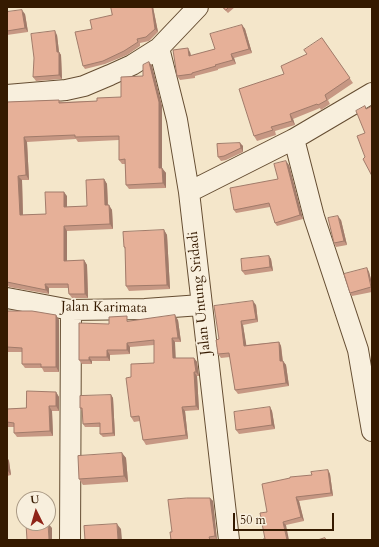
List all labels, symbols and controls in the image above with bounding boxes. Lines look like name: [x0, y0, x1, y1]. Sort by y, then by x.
street label: Jalan Untung Sridadi: [185, 230, 215, 356]
street label: Jalan Karimata: [61, 299, 147, 317]
north arrow: [16, 491, 56, 531]
text: U: [30, 492, 40, 507]
scale bar: [235, 505, 336, 531]
text: 50 m: [240, 512, 266, 528]

